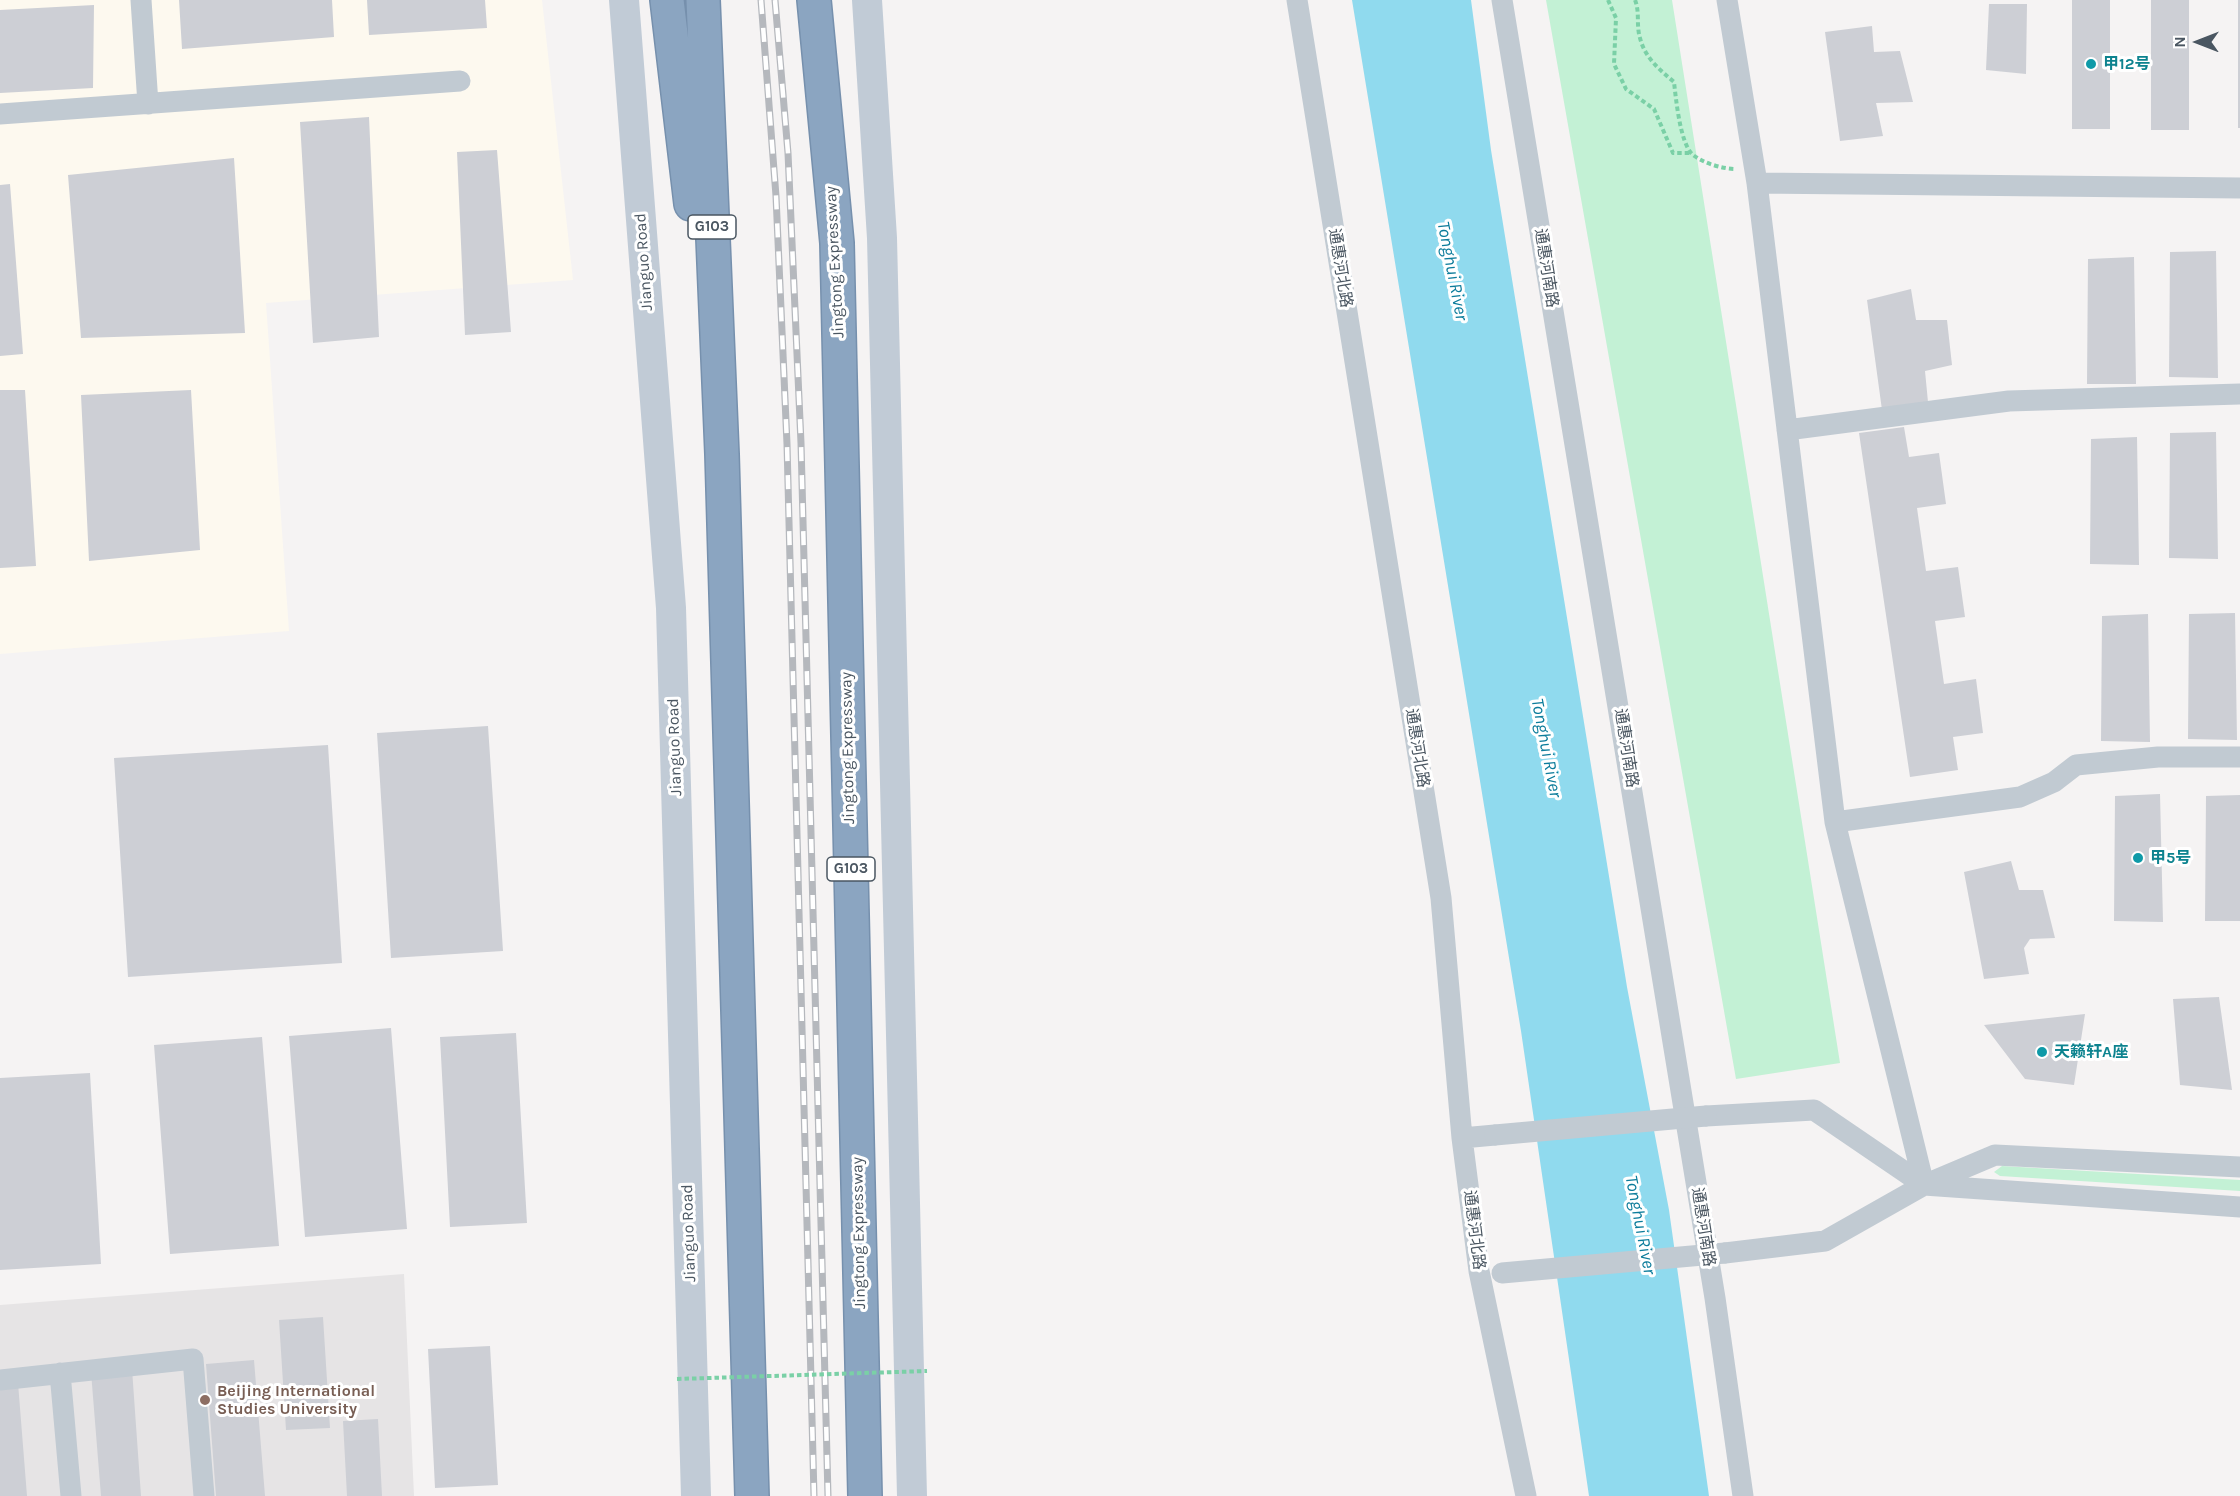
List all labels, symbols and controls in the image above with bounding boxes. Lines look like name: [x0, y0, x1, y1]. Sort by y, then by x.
north arrow: [2168, 12, 2228, 72]
text: N: [2170, 36, 2189, 48]
place label: 甲12号: [2103, 54, 2150, 74]
marker: 甲12号: [2084, 57, 2098, 71]
street label: Jingtong Expressway: [821, 185, 849, 339]
street label: Jianguo Road: [631, 213, 657, 311]
road number: G103: [688, 215, 736, 239]
water label: Tonghui River: [1432, 220, 1472, 322]
street label: 通惠河北路: [1324, 227, 1356, 309]
street label: 通惠河南路: [1530, 227, 1562, 309]
street label: Jingtong Expressway: [837, 672, 859, 824]
water label: Tonghui River: [1526, 697, 1566, 799]
street label: Jianguo Road: [664, 698, 686, 796]
street label: 通惠河北路: [1401, 707, 1433, 789]
street label: 通惠河南路: [1610, 707, 1642, 789]
place label: 甲5号: [2150, 848, 2191, 868]
marker: 甲5号: [2131, 851, 2145, 865]
road number: G103: [827, 857, 875, 881]
place label: 天籁轩A座: [2054, 1042, 2128, 1062]
marker: 天籁轩A座: [2035, 1045, 2049, 1059]
street label: Jingtong Expressway: [848, 1157, 870, 1309]
water label: Tonghui River: [1620, 1174, 1660, 1276]
street label: Jianguo Road: [678, 1184, 700, 1282]
street label: 通惠河南路: [1687, 1186, 1719, 1268]
street label: 通惠河北路: [1460, 1189, 1488, 1271]
place label: Beijing International Studies University: [217, 1381, 375, 1419]
marker: Beijing International Studies University: [198, 1393, 212, 1407]

